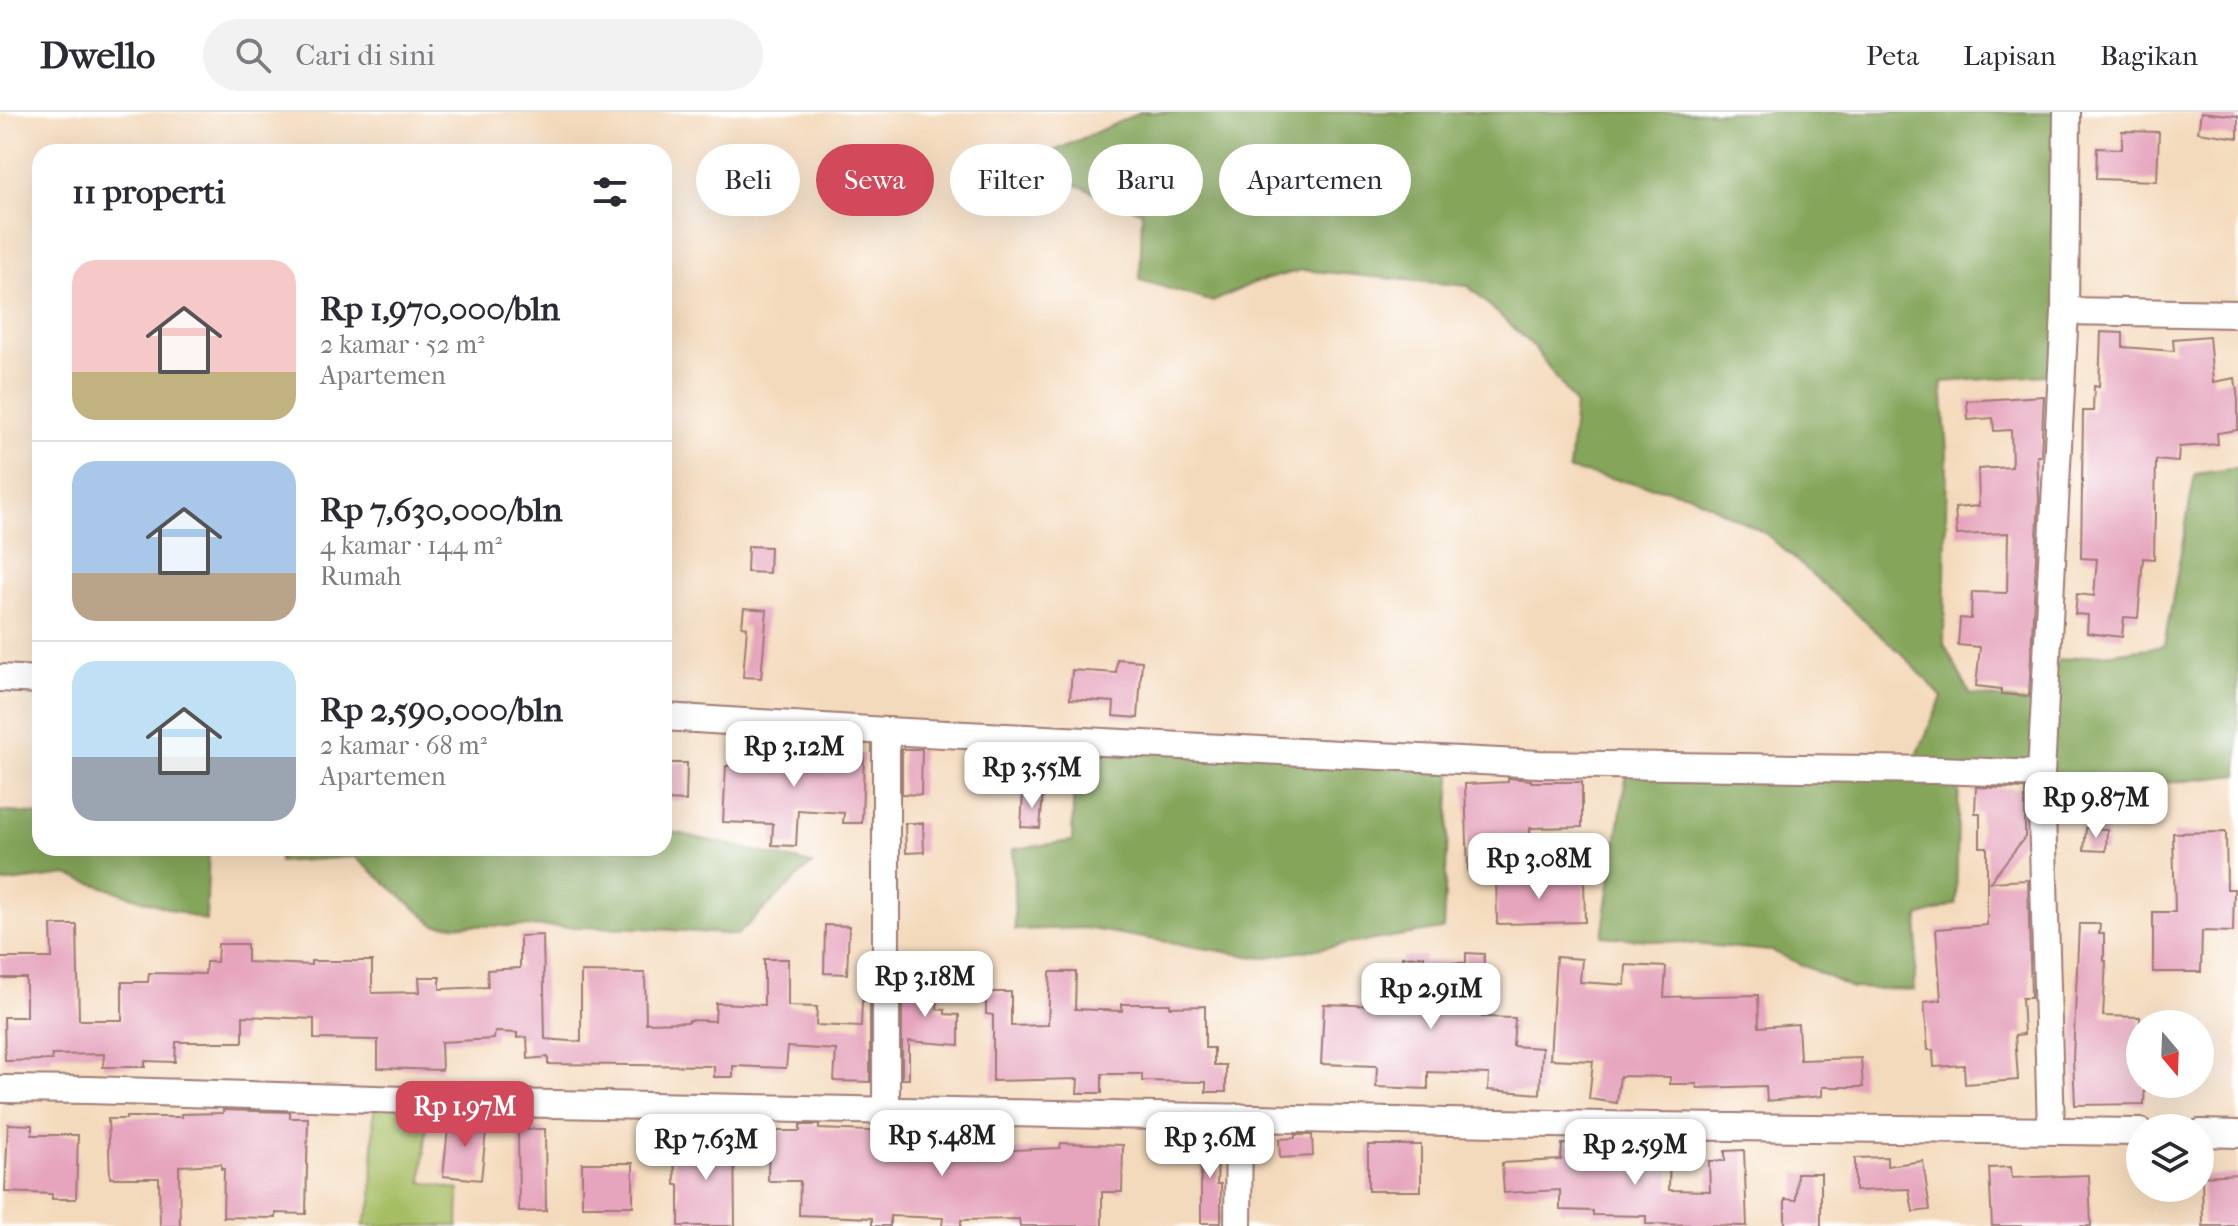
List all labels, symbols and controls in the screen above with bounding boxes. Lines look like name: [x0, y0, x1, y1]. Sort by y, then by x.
search box: [203, 19, 763, 91]
text: Dwello: [40, 33, 155, 78]
icon: search: [231, 33, 275, 77]
text: Cari di sini: [295, 38, 435, 73]
text: Peta: [1866, 39, 1919, 72]
text: Lapisan: [1963, 39, 2056, 72]
text: Bagikan: [2100, 39, 2198, 72]
chip: Beli: [696, 144, 800, 216]
chip: Sewa: [816, 144, 934, 216]
chip: Filter: [950, 144, 1072, 216]
chip: Baru: [1088, 144, 1203, 216]
chip: Apartemen: [1219, 144, 1411, 216]
icon: filters: [588, 170, 632, 214]
text: 11 properti: [72, 172, 225, 212]
text: Rp 1,970,000/bln: [320, 289, 560, 329]
icon: home: [136, 292, 232, 388]
text: 2 kamar · 52 m²: [320, 329, 485, 360]
text: Apartemen: [320, 360, 446, 391]
text: Rp 7,630,000/bln: [320, 490, 562, 530]
icon: home: [136, 493, 232, 589]
text: 4 kamar · 144 m²: [320, 530, 502, 561]
text: Rumah: [320, 561, 401, 592]
text: Rp 2,590,000/bln: [320, 690, 563, 730]
icon: home: [136, 693, 232, 789]
pin: Rp 3.12M: [711, 721, 877, 789]
text: 2 kamar · 68 m²: [320, 730, 487, 761]
text: Rp 3.12M: [744, 731, 844, 762]
pin: Rp 3.55M: [949, 742, 1115, 810]
text: Rp 3.55M: [982, 752, 1082, 783]
text: Apartemen: [320, 761, 446, 792]
pin: Rp 9.87M: [2013, 772, 2179, 840]
text: Rp 9.87M: [2043, 782, 2149, 813]
pin: Rp 3.08M: [1456, 833, 1622, 901]
text: Rp 3.08M: [1486, 843, 1592, 874]
pin: Rp 3.18M: [842, 951, 1008, 1019]
text: Rp 3.18M: [875, 961, 975, 992]
pin: Rp 2.91M: [1348, 963, 1514, 1031]
text: Rp 2.91M: [1379, 973, 1483, 1004]
north arrow: [2126, 1010, 2214, 1098]
map controls: [2126, 1010, 2214, 1202]
pin: Rp 1.97M: [382, 1081, 548, 1149]
text: Rp 1.97M: [414, 1091, 516, 1122]
pin: Rp 5.48M: [859, 1110, 1025, 1178]
pin: Rp 3.6M: [1136, 1112, 1284, 1180]
pin: Rp 7.63M: [623, 1114, 789, 1182]
button: layers: [2126, 1114, 2214, 1202]
pin: Rp 2.59M: [1552, 1119, 1718, 1187]
text: Rp 5.48M: [888, 1120, 996, 1151]
text: Rp 3.6M: [1164, 1122, 1256, 1153]
text: Rp 7.63M: [654, 1124, 758, 1155]
text: Rp 2.59M: [1583, 1129, 1687, 1160]

